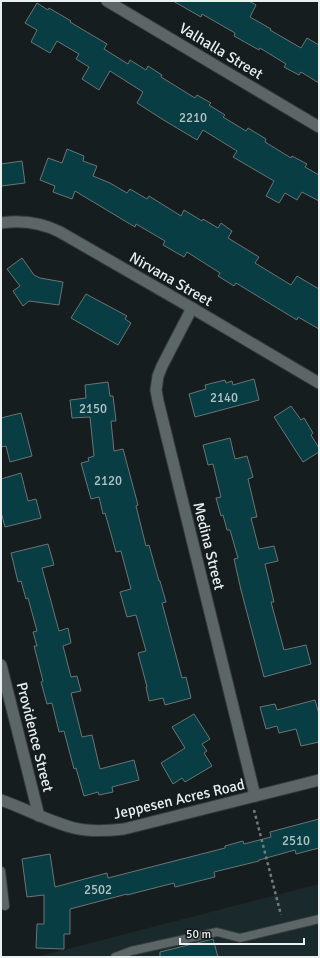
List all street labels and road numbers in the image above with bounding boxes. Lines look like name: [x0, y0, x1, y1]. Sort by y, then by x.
street label: Valhalla Street: [176, 19, 266, 83]
street label: Nirvana Street: [126, 248, 216, 310]
street label: Medina Street: [189, 500, 229, 592]
street label: Providence Street: [13, 680, 57, 794]
street label: Jeppesen Acres Road: [112, 775, 246, 823]

